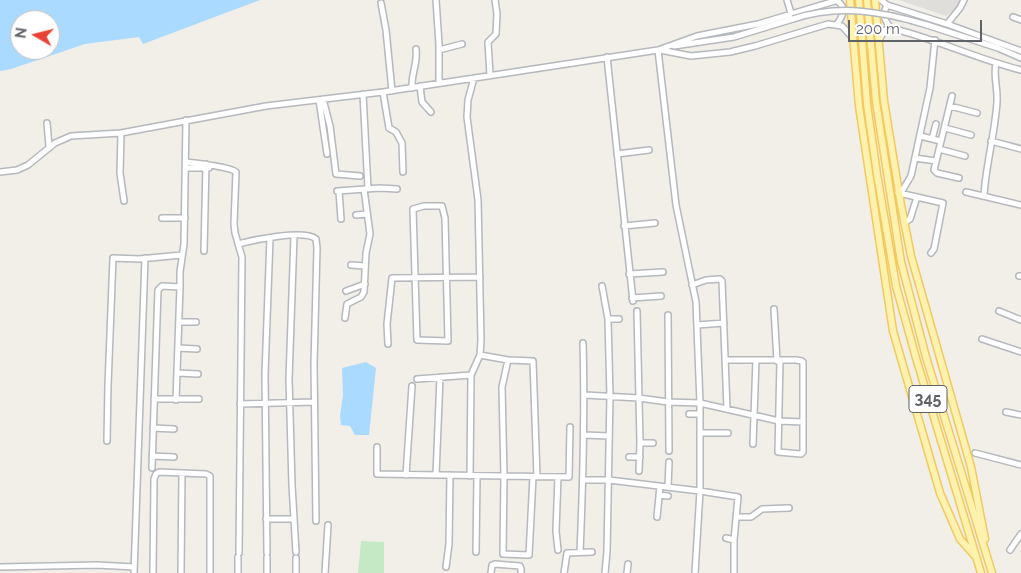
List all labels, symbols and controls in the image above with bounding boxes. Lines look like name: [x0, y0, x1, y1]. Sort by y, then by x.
north arrow: [10, 10, 60, 60]
scale bar: [851, 10, 985, 42]
text: 200 m: [856, 20, 900, 38]
text: N: [12, 27, 30, 39]
road number: 345: [909, 386, 947, 412]

